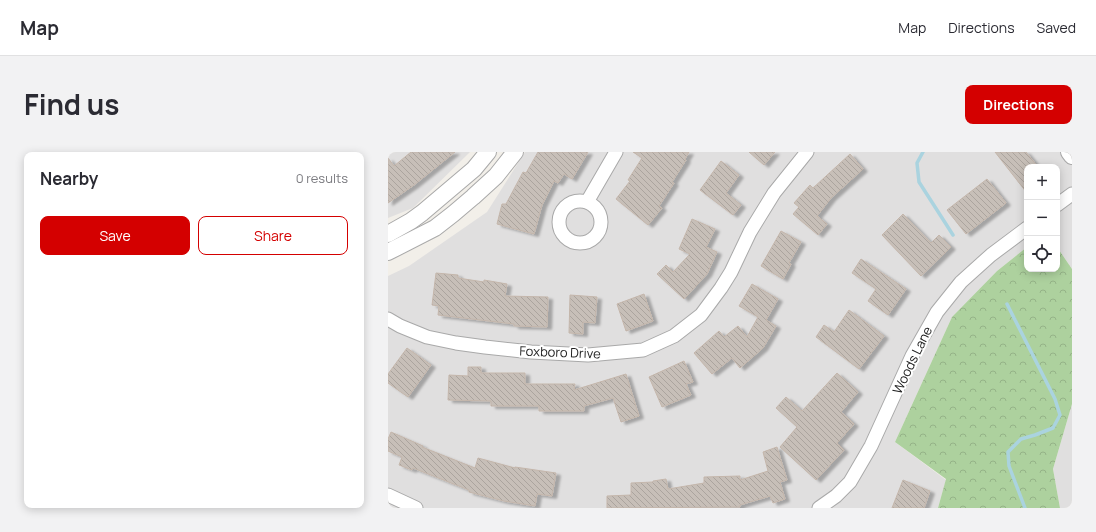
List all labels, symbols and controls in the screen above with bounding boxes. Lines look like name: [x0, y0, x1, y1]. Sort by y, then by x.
text: Map: [20, 15, 59, 41]
text: Map: [898, 18, 926, 37]
text: Directions: [948, 18, 1015, 37]
text: Saved: [1037, 18, 1076, 37]
text: Find us: [24, 85, 119, 123]
button: Directions: [965, 85, 1072, 124]
map controls: [1024, 164, 1060, 272]
button: +: [1024, 164, 1060, 200]
text: Nearby: [40, 167, 98, 190]
text: 0 results: [296, 169, 348, 187]
button: −: [1024, 200, 1060, 236]
button: Save: [40, 216, 190, 255]
button: Share: [198, 216, 348, 255]
button: locate: [1024, 236, 1060, 272]
street label: Woods Lane: [888, 323, 936, 397]
street label: Foxboro Drive: [519, 342, 601, 362]

